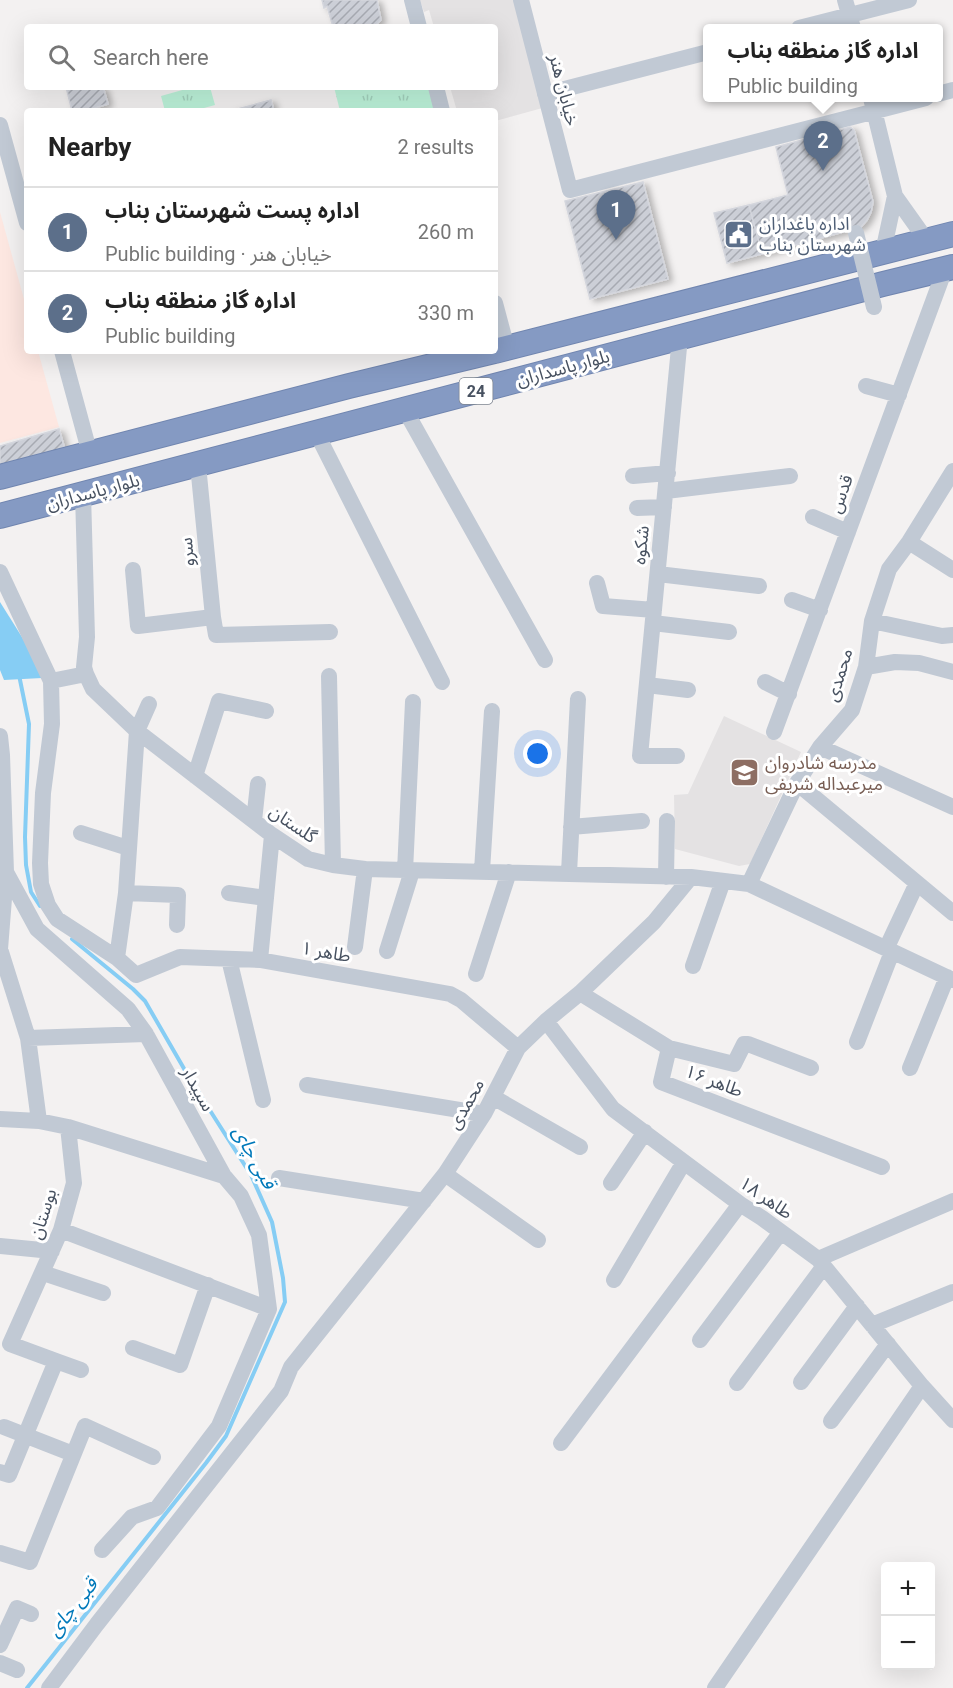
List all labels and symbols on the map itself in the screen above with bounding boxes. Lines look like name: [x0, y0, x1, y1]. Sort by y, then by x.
street label: خیابان هنر: [544, 51, 584, 128]
pin: 2: [804, 122, 842, 171]
pin: 1: [596, 190, 636, 240]
place label: اداره باغداران شهرستان بناب: [759, 213, 866, 256]
public building icon: اداره باغداران شهرستان بناب: [722, 218, 754, 250]
street label: بلوار پاسداران: [514, 345, 612, 391]
road number: 24: [460, 378, 492, 404]
street label: بلوار پاسداران: [44, 469, 142, 515]
street label: قدس: [824, 472, 858, 516]
street label: شکوه: [628, 524, 654, 566]
street label: سرو: [175, 536, 199, 568]
street label: محمدی: [821, 646, 857, 704]
your location: [523, 739, 552, 768]
place label: مدرسه شادروان میرعبداله شریفی: [765, 752, 883, 795]
school or university icon: مدرسه شادروان میرعبداله شریفی: [728, 757, 760, 789]
street label: گلستان: [265, 800, 321, 848]
street label: طاهر ۱: [300, 937, 352, 967]
street label: طاهر ۱۶: [682, 1060, 746, 1102]
street label: سپیدار: [176, 1062, 219, 1115]
street label: محمدی: [443, 1075, 489, 1133]
water label: قبی چای: [227, 1121, 283, 1195]
street label: طاهر ۱۸: [735, 1172, 797, 1224]
street label: بوستان: [25, 1186, 61, 1242]
water label: قبی چای: [42, 1571, 104, 1642]

